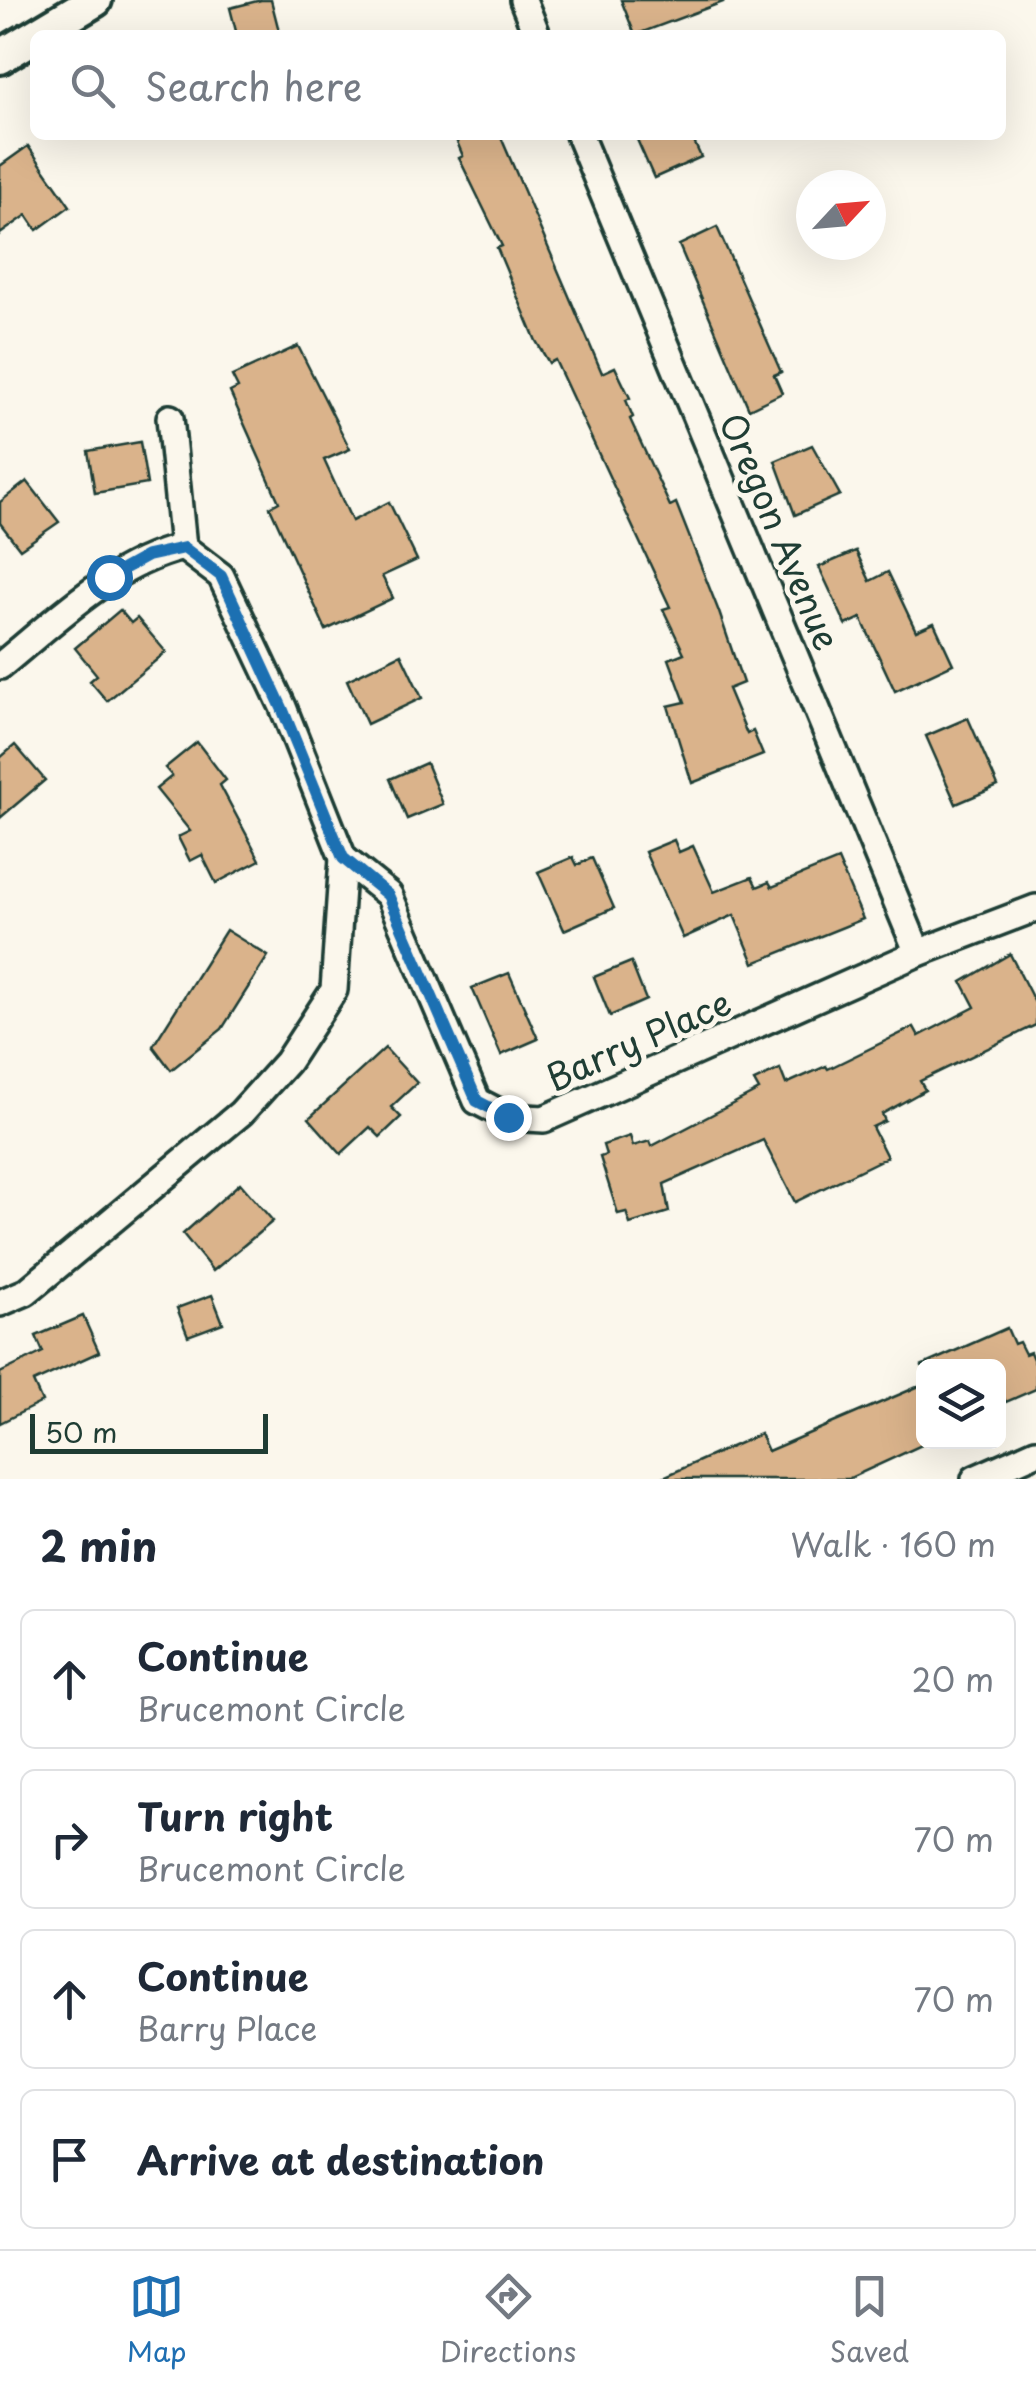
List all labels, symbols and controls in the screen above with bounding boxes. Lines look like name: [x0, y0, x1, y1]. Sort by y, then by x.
search box: [30, 30, 1006, 140]
text: Search here: [145, 57, 362, 114]
icon: search: [65, 58, 120, 113]
north arrow: [796, 170, 886, 260]
street label: Oregon Avenue: [707, 404, 855, 658]
route start: [87, 555, 133, 601]
street label: Barry Place: [537, 975, 739, 1103]
route end: [486, 1095, 532, 1141]
map controls: [916, 1359, 1006, 1449]
button: layers: [916, 1359, 1006, 1449]
scale bar: [30, 1409, 268, 1454]
text: 50 m: [45, 1410, 118, 1453]
text: 2 min: [40, 1513, 157, 1576]
text: Walk · 160 m: [790, 1520, 996, 1568]
text: Continue: [137, 1627, 308, 1684]
icon: ahead: [42, 1652, 97, 1707]
text: 20 m: [912, 1655, 994, 1703]
text: Brucemont Circle: [137, 1684, 406, 1732]
text: Turn right: [137, 1787, 333, 1844]
icon: right: [42, 1812, 97, 1867]
text: 70 m: [914, 1815, 994, 1863]
text: Brucemont Circle: [137, 1844, 406, 1892]
text: Continue: [137, 1947, 308, 2004]
icon: ahead: [42, 1972, 97, 2027]
text: 70 m: [914, 1975, 994, 2023]
text: Barry Place: [137, 2004, 317, 2052]
text: Arrive at destination: [137, 2131, 545, 2188]
icon: arrive: [42, 2132, 97, 2187]
tab: Map: [127, 2269, 187, 2372]
tab: Directions: [440, 2269, 576, 2372]
tab: Saved: [830, 2269, 909, 2372]

